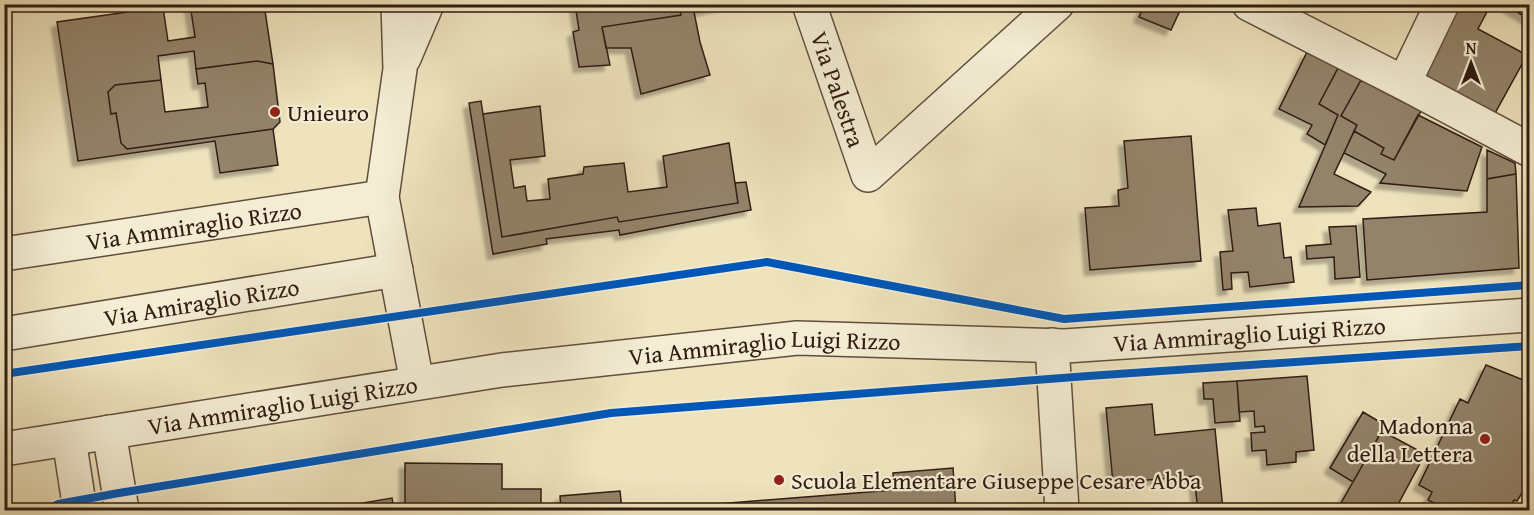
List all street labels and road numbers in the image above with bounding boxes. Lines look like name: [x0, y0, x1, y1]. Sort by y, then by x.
street label: Via Palestra: [802, 26, 875, 152]
street label: Via Ammiraglio Rizzo: [84, 192, 304, 259]
street label: Via Amiraglio Rizzo: [101, 269, 302, 335]
street label: Via Ammiraglio Luigi Rizzo: [1112, 307, 1387, 360]
street label: Via Ammiraglio Luigi Rizzo: [627, 320, 901, 374]
street label: Via Ammiraglio Luigi Rizzo: [145, 366, 420, 443]

